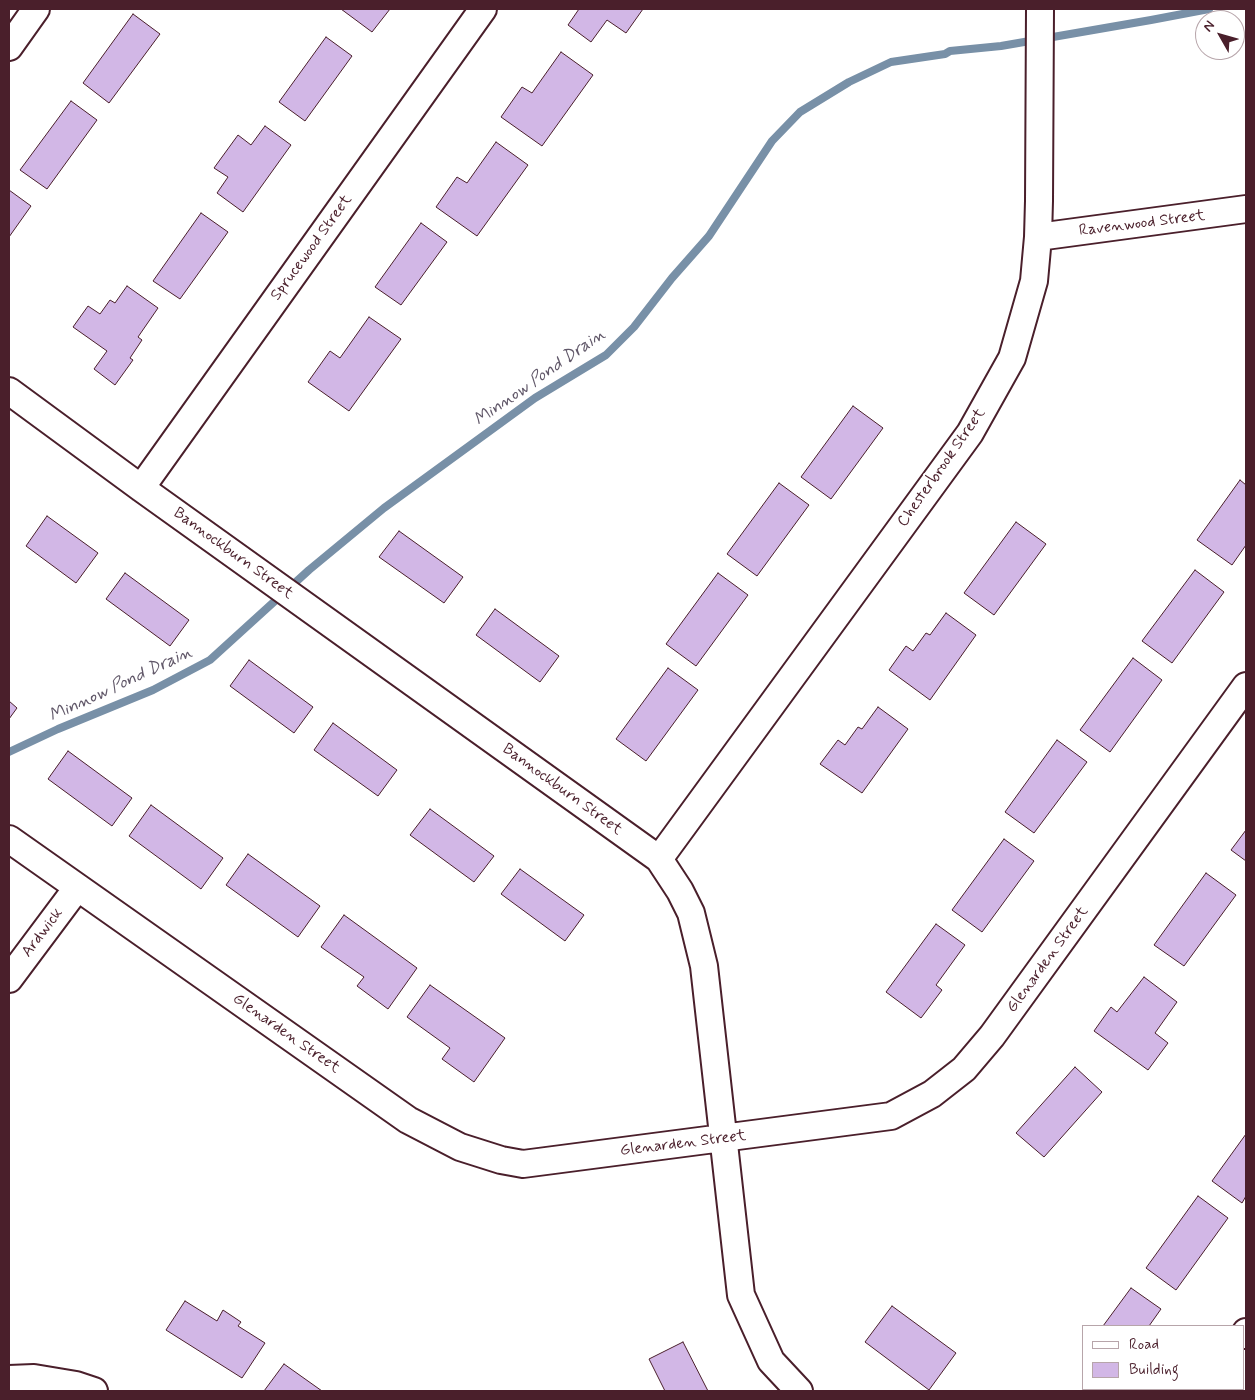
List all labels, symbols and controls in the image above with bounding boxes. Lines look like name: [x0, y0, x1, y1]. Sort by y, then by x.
north arrow: [1195, 10, 1245, 60]
text: N: [1199, 17, 1219, 36]
street label: Sprucewood Street: [267, 191, 357, 305]
street label: Ravenwood Street: [1078, 207, 1206, 241]
water label: Minnow Pond Drain: [470, 324, 610, 432]
street label: Chesterbrook Street: [894, 405, 990, 531]
street label: Bannockburn Street: [169, 504, 297, 604]
water label: Minnow Pond Drain: [46, 642, 196, 728]
street label: Bannockburn Street: [498, 740, 626, 840]
street label: Glenarden Street: [1003, 903, 1093, 1017]
street label: Ardwick: [18, 905, 68, 961]
street label: Glenarden Street: [229, 990, 343, 1078]
street label: Glenarden Street: [619, 1127, 747, 1161]
legend: [1082, 1325, 1245, 1390]
text: Road: [1129, 1335, 1159, 1355]
text: Building: [1129, 1360, 1179, 1380]

